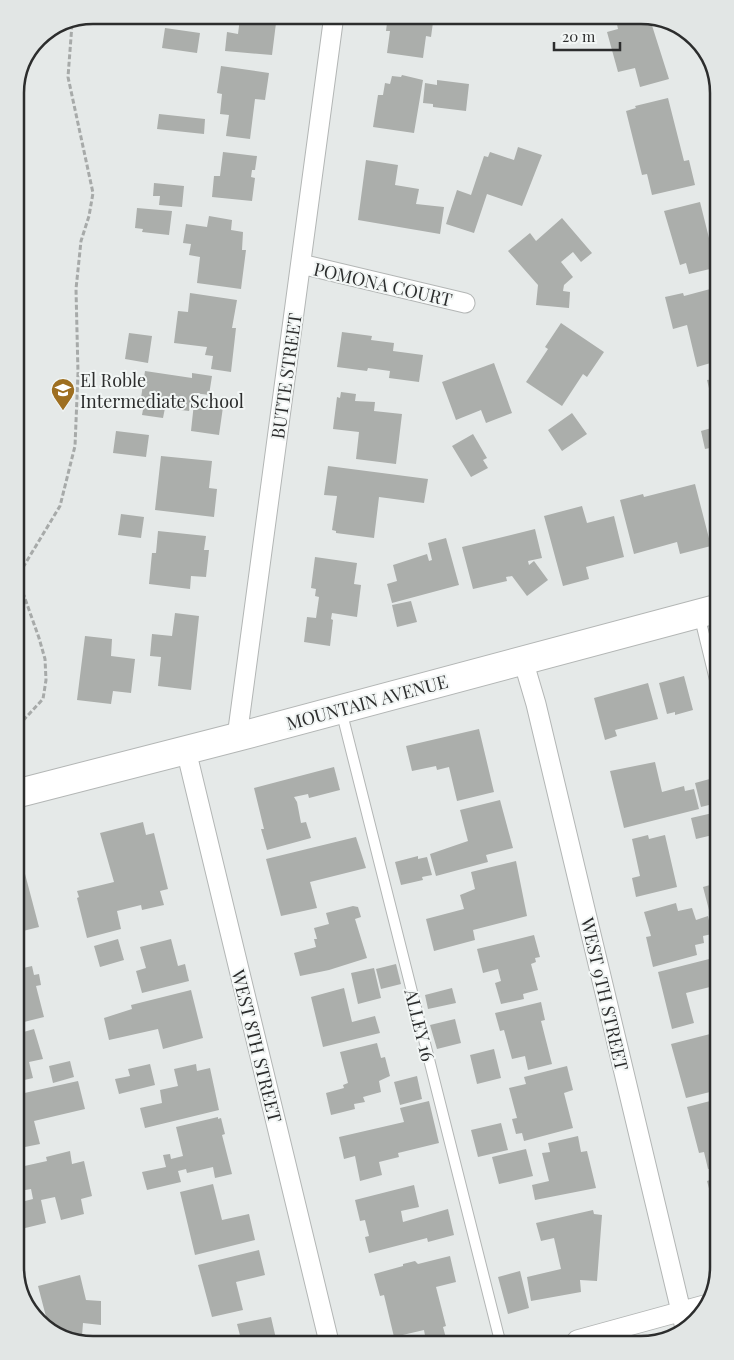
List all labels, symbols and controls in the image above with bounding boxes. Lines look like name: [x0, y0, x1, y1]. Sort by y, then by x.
scale bar: [554, 20, 620, 52]
text: 20 m: [562, 26, 596, 46]
street label: POMONA COURT: [311, 256, 455, 312]
street label: BUTTE STREET: [265, 312, 307, 440]
place label: El Roble Intermediate School: [80, 368, 244, 413]
school or university icon: El Roble Intermediate School: [50, 377, 76, 411]
street label: MOUNTAIN AVENUE: [284, 669, 451, 735]
street label: WEST 9TH STREET: [576, 914, 634, 1073]
street label: WEST 8TH STREET: [226, 966, 288, 1125]
street label: ALLEY 16: [399, 985, 441, 1064]

